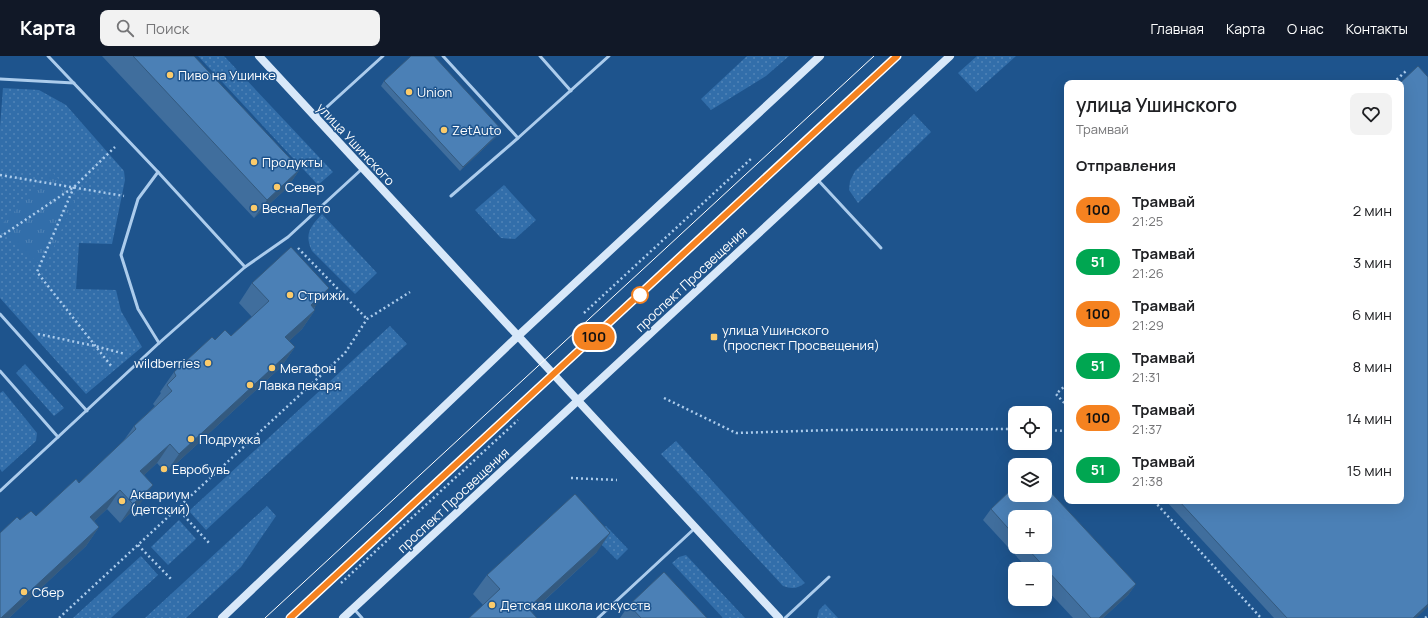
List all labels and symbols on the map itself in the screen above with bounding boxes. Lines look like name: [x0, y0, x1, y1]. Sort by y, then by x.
place label: Пиво на Ушинке: [178, 66, 276, 84]
marker: Пиво на Ушинке: [165, 70, 175, 80]
place label: Union: [417, 83, 452, 101]
marker: Union: [404, 87, 414, 97]
street label: улица Ушинского: [313, 99, 399, 189]
place label: ZetAuto: [452, 121, 502, 139]
marker: ZetAuto: [439, 125, 449, 135]
place label: Продукты: [262, 153, 323, 171]
marker: Продукты: [249, 157, 259, 167]
place label: Север: [285, 178, 324, 196]
marker: Север: [272, 182, 282, 192]
place label: ВеснаЛето: [262, 199, 331, 217]
marker: ВеснаЛето: [249, 203, 259, 213]
street label: проспект Просвещения: [631, 222, 751, 336]
place label: Стрижи: [298, 286, 345, 304]
unlabelled marker: [631, 286, 649, 304]
marker: Стрижи: [285, 290, 295, 300]
place label: улица Ушинского (проспект Просвещения): [722, 321, 880, 354]
line badge: 100: [571, 324, 617, 350]
marker: улица Ушинского (проспект Просвещения): [709, 332, 719, 342]
place label: wildberries: [134, 354, 200, 372]
marker: wildberries: [203, 358, 213, 368]
place label: Мегафон: [280, 359, 336, 377]
marker: Мегафон: [267, 363, 277, 373]
place label: Лавка пекаря: [258, 376, 341, 394]
marker: Лавка пекаря: [245, 380, 255, 390]
place label: Подружка: [199, 430, 261, 448]
marker: Подружка: [186, 434, 196, 444]
street label: проспект Просвещения: [393, 443, 513, 557]
place label: Евробувь: [172, 460, 230, 478]
marker: Евробувь: [159, 464, 169, 474]
place label: Аквариум (детский): [130, 485, 191, 518]
marker: Аквариум (детский): [117, 496, 127, 506]
place label: Сбер: [32, 583, 64, 601]
marker: Сбер: [19, 587, 29, 597]
place label: Детская школа искусств: [500, 596, 651, 614]
marker: Детская школа искусств: [487, 600, 497, 610]

